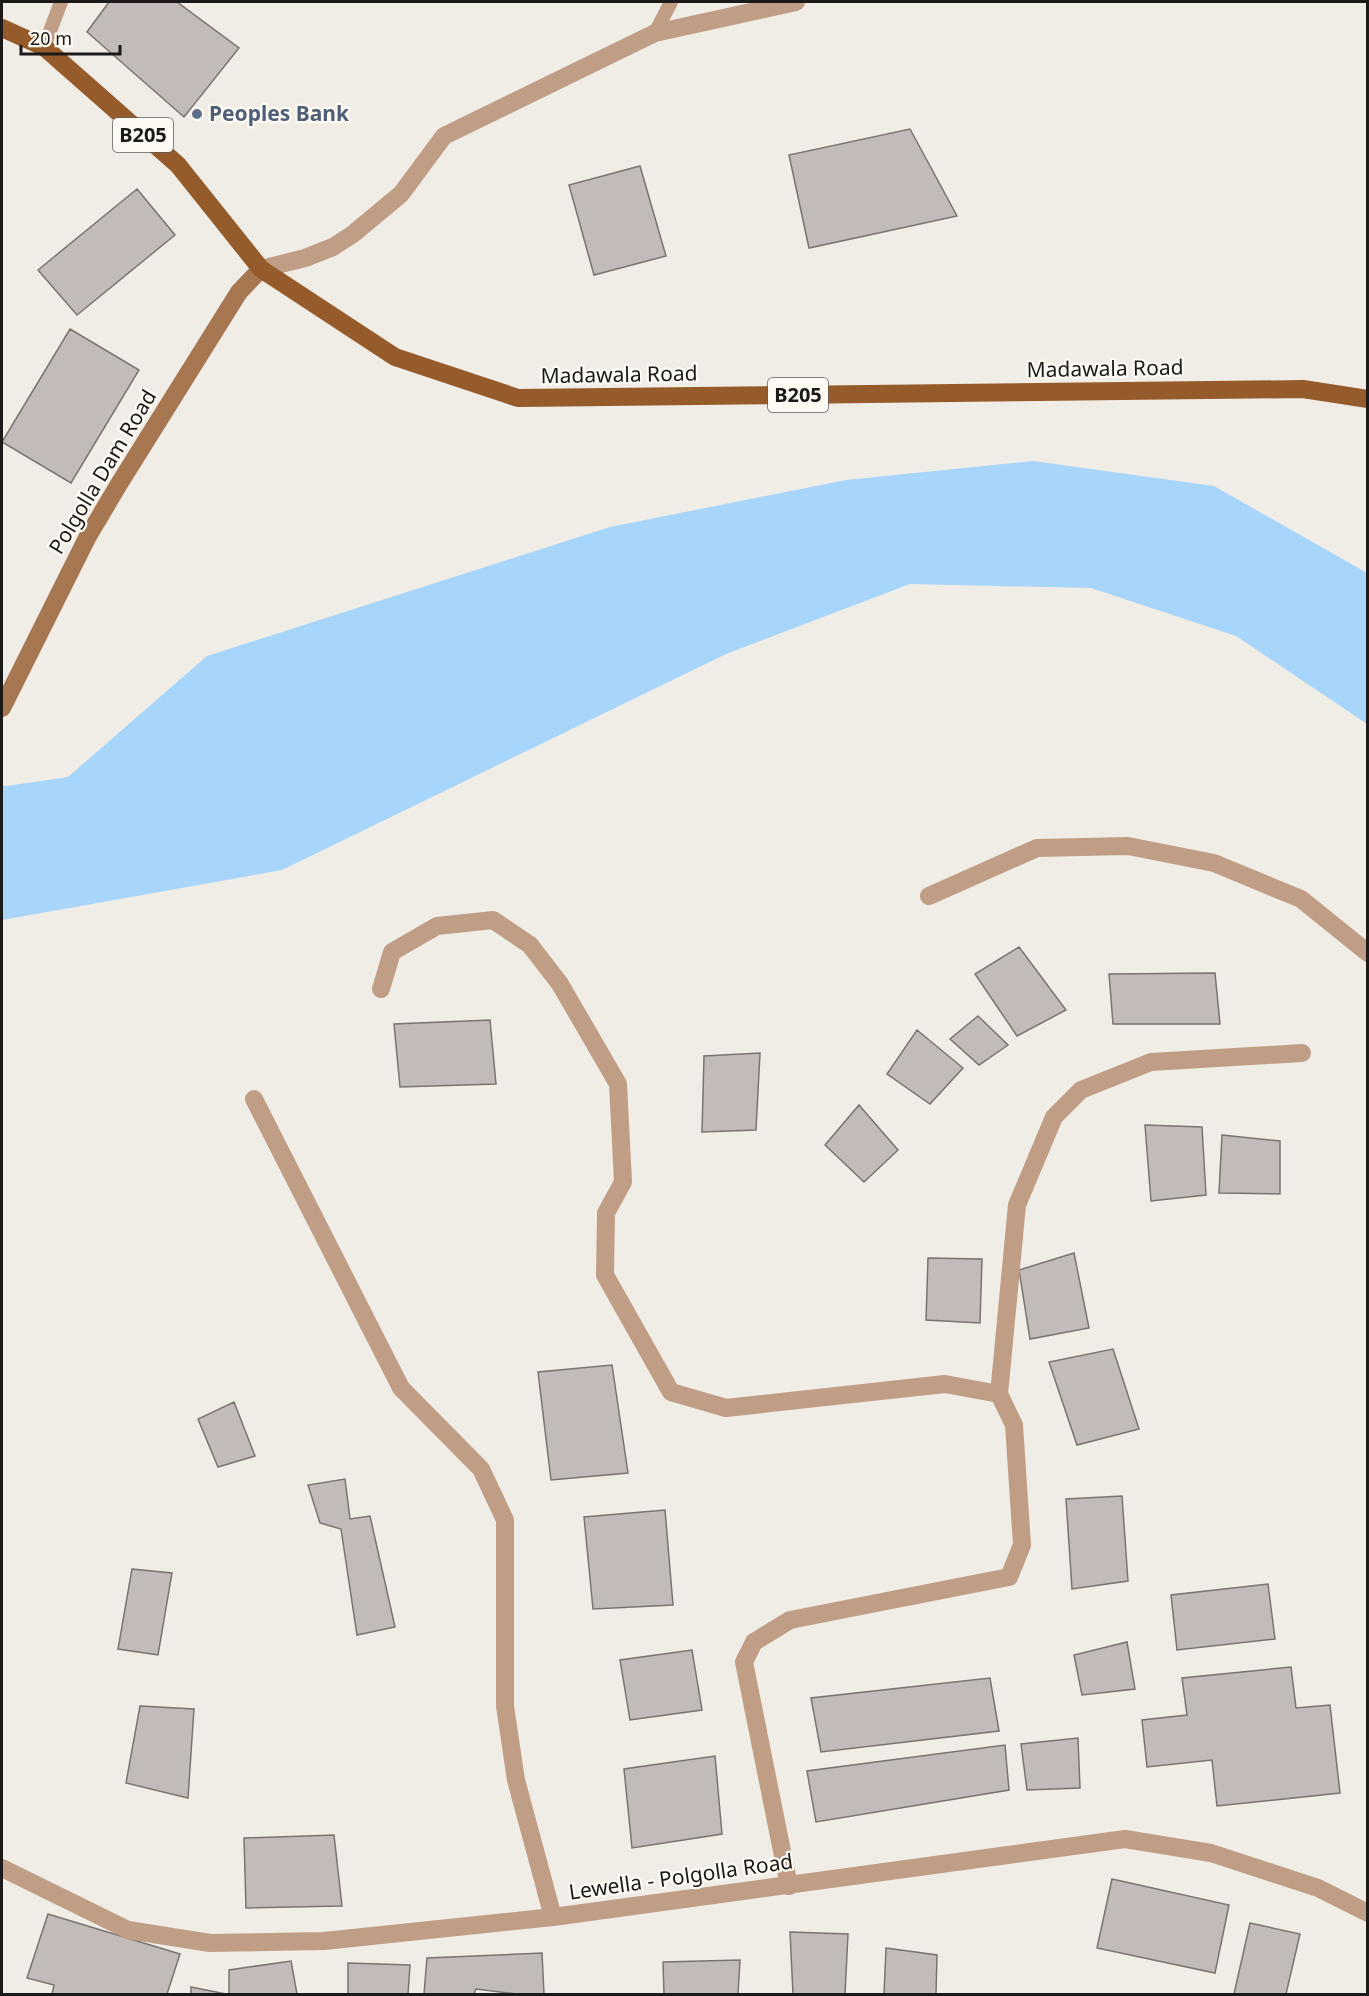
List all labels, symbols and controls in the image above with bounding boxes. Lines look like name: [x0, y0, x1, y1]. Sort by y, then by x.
scale bar: [21, 18, 120, 56]
text: 20 m: [30, 26, 72, 50]
place label: Peoples Bank: [209, 99, 350, 127]
marker: Peoples Bank: [190, 107, 204, 121]
road number: B205: [113, 118, 173, 152]
street label: Madawala Road: [1026, 353, 1184, 383]
street label: Madawala Road: [540, 359, 698, 389]
road number: B205: [768, 378, 828, 412]
street label: Polgolla Dam Road: [42, 384, 162, 559]
street label: Lewella - Polgolla Road: [567, 1846, 795, 1906]

